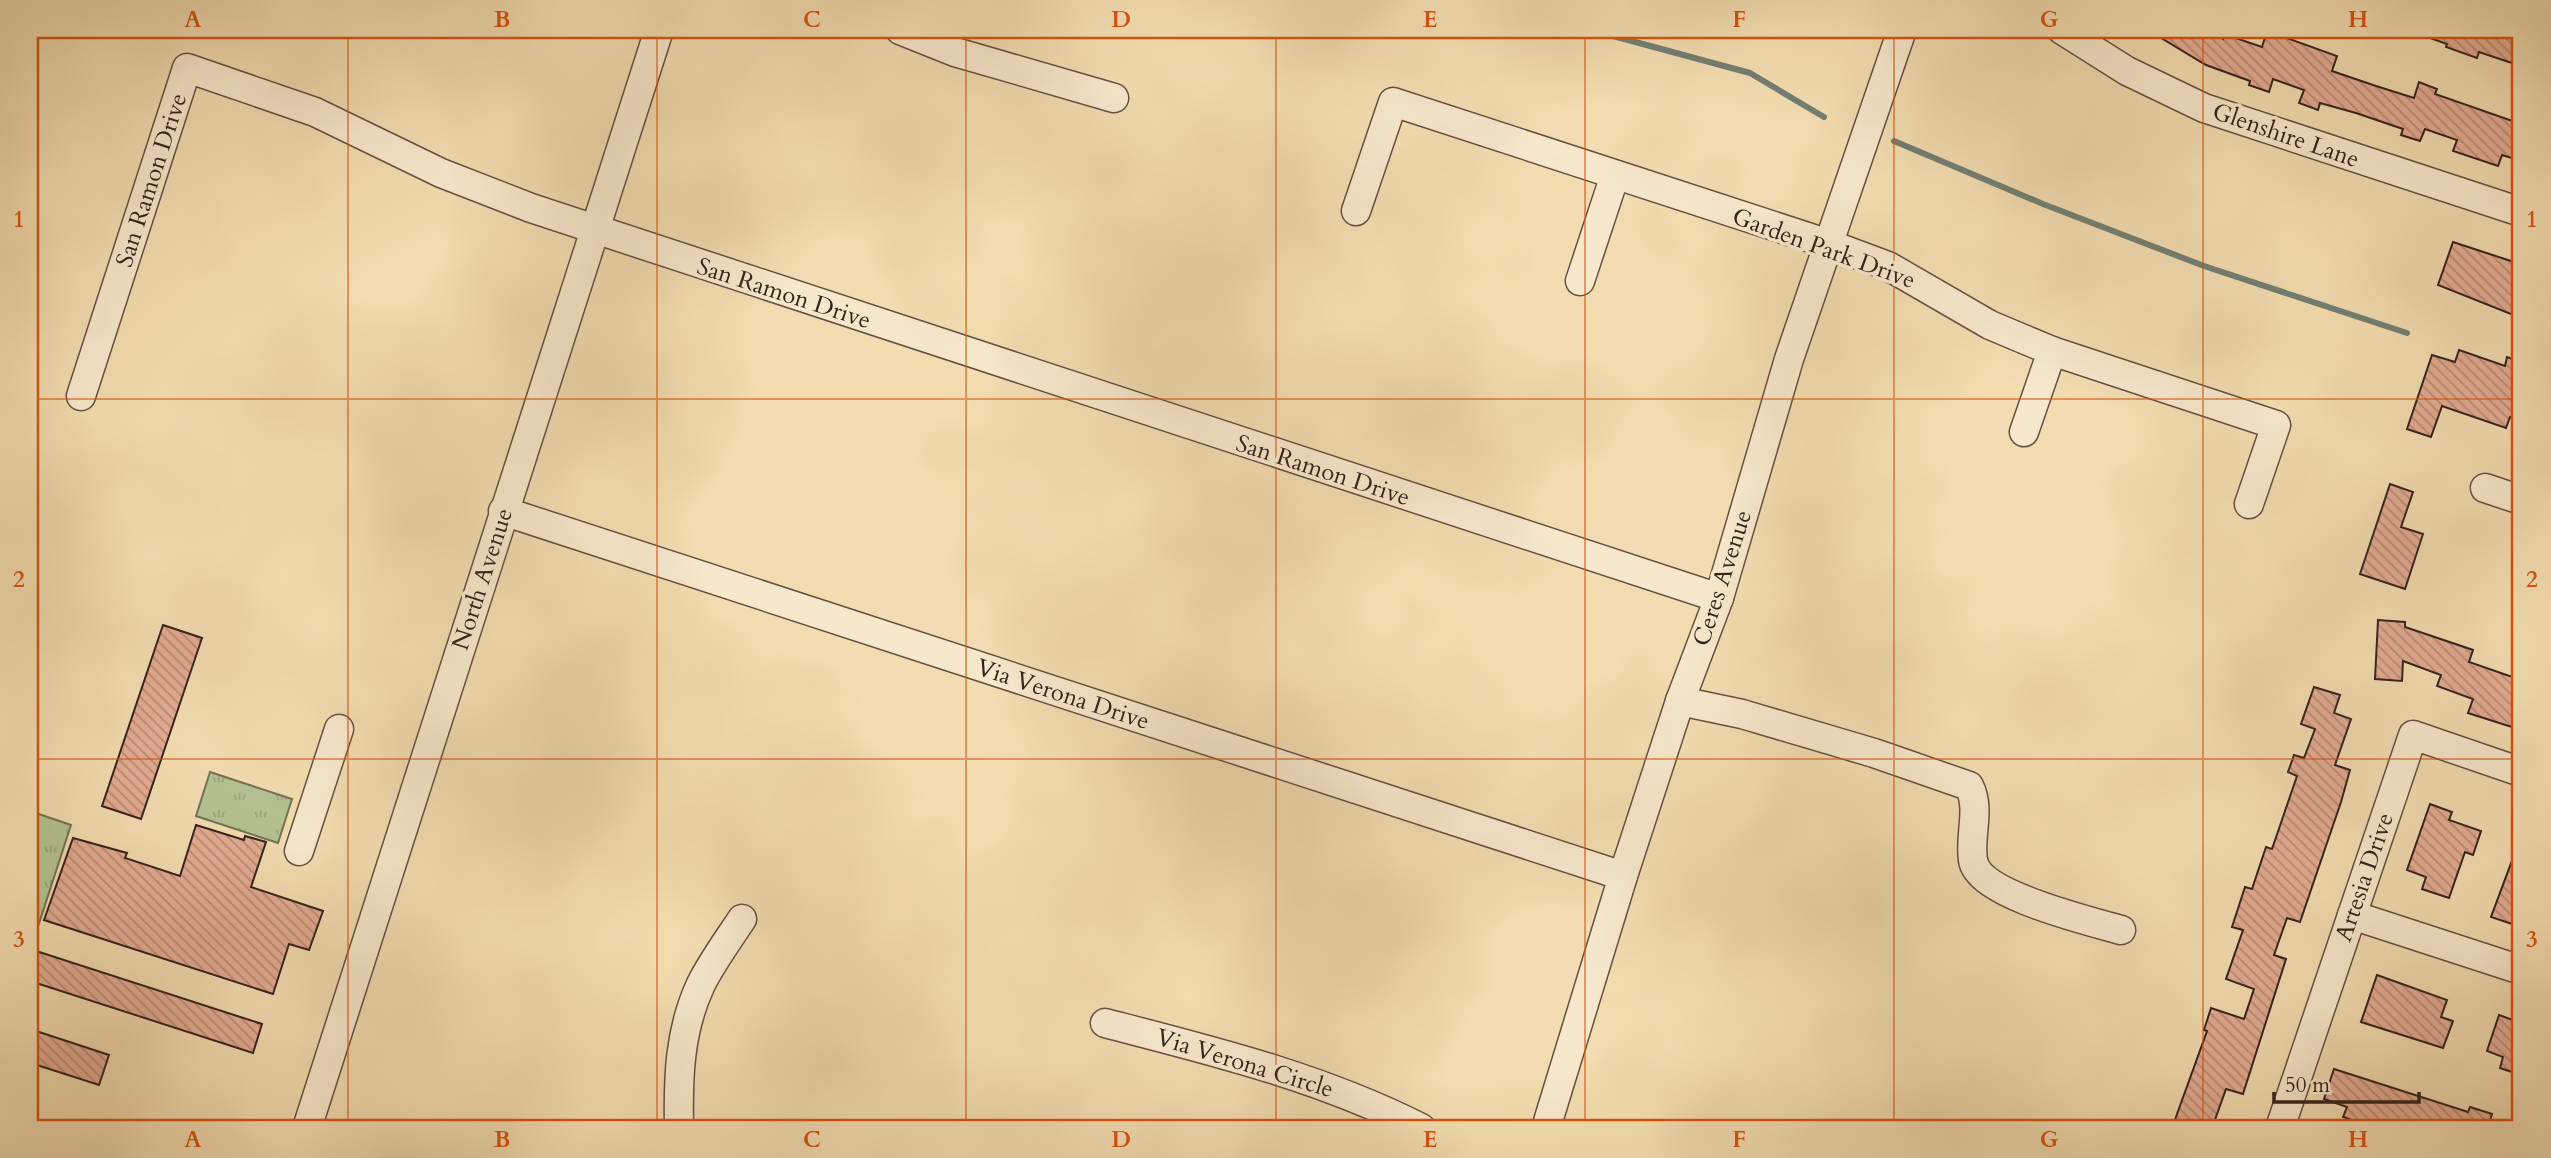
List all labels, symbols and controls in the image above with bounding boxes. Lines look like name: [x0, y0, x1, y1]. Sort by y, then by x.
text: A: [184, 4, 202, 35]
text: B: [494, 4, 510, 35]
text: C: [803, 4, 821, 35]
text: D: [1111, 4, 1131, 35]
text: E: [1423, 4, 1437, 35]
text: F: [1732, 4, 1746, 35]
text: G: [2040, 4, 2059, 35]
text: H: [2348, 4, 2368, 35]
street label: San Ramon Drive: [108, 89, 195, 271]
street label: Glenshire Lane: [2208, 95, 2364, 176]
street label: Garden Park Drive: [1728, 200, 1920, 297]
text: 1: [13, 204, 25, 235]
text: 1: [2526, 204, 2538, 235]
street label: San Ramon Drive: [693, 250, 875, 337]
street label: San Ramon Drive: [1232, 427, 1414, 514]
street label: North Avenue: [444, 504, 521, 654]
street label: Ceres Avenue: [1685, 506, 1760, 650]
text: 2: [13, 564, 25, 595]
text: 2: [2526, 564, 2538, 595]
street label: Via Verona Drive: [972, 651, 1154, 738]
street label: Artesia Drive: [2327, 808, 2402, 946]
text: 3: [13, 924, 25, 955]
text: 3: [2526, 924, 2538, 955]
street label: Via Verona Circle: [1152, 1021, 1338, 1106]
scale bar: [2274, 1060, 2420, 1104]
text: 50 m: [2285, 1071, 2330, 1100]
text: A: [184, 1124, 202, 1155]
text: B: [494, 1124, 510, 1155]
text: C: [803, 1124, 821, 1155]
text: D: [1111, 1124, 1131, 1155]
text: E: [1423, 1124, 1437, 1155]
text: F: [1732, 1124, 1746, 1155]
text: G: [2040, 1124, 2059, 1155]
text: H: [2348, 1124, 2368, 1155]

